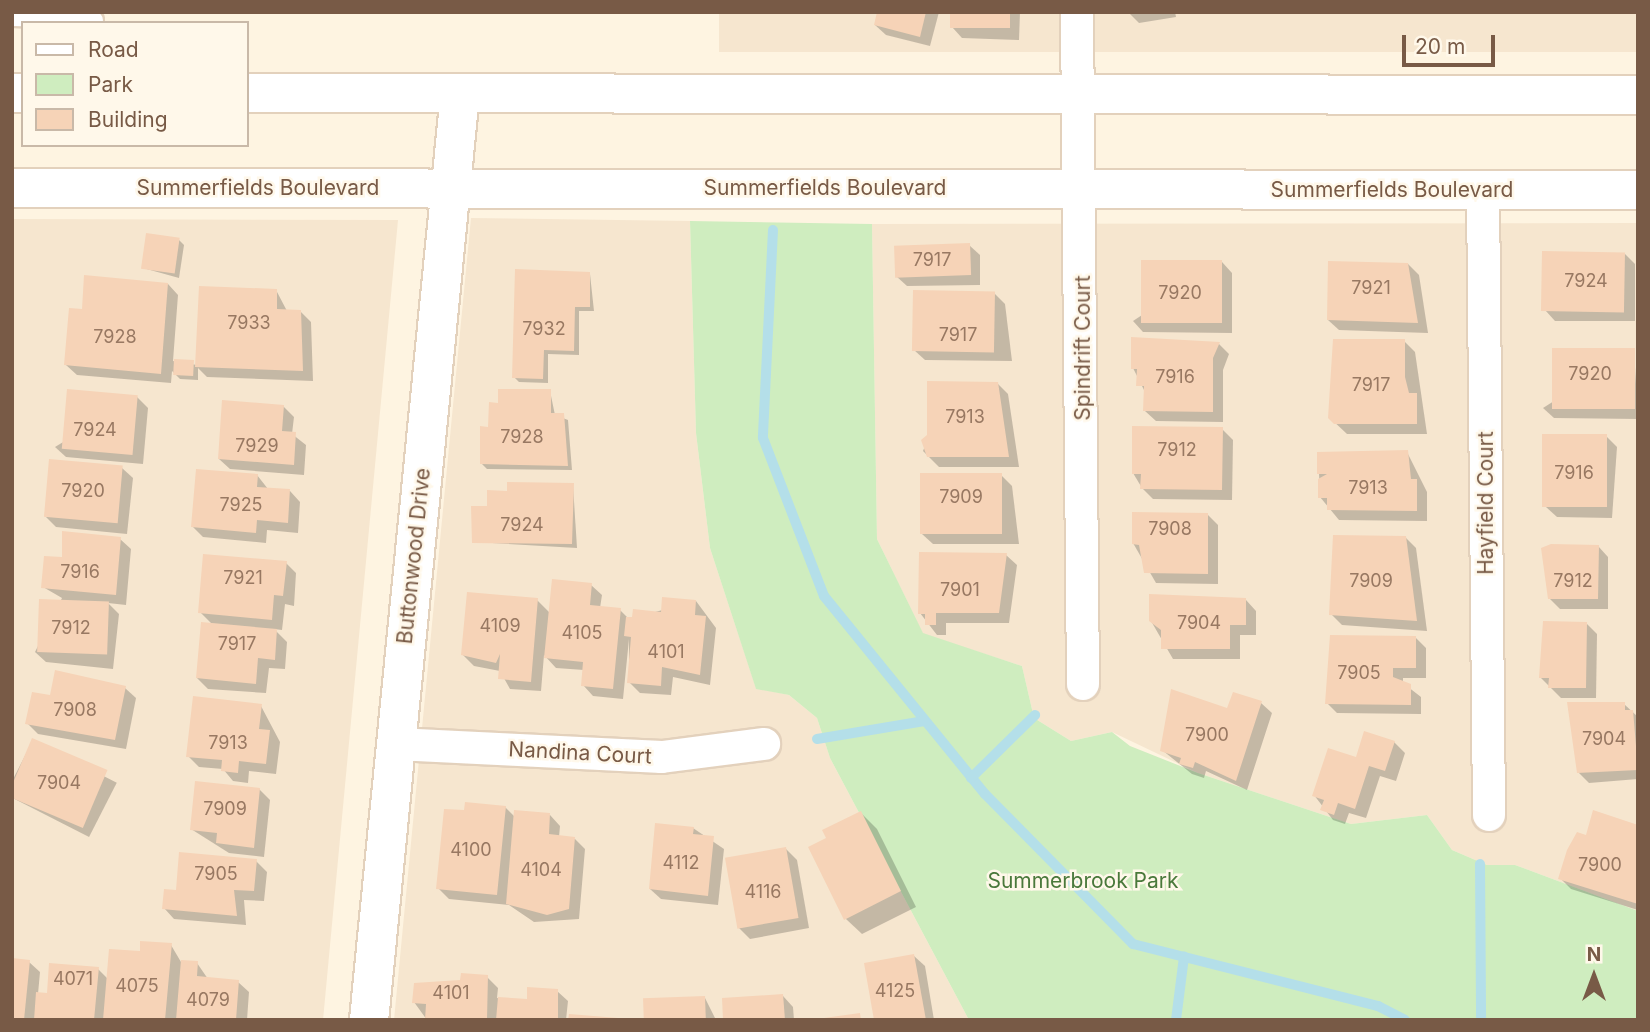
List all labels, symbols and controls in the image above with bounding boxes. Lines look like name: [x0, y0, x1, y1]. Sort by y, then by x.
legend: [21, 21, 248, 147]
scale bar: [1405, 21, 1498, 65]
text: 20 m: [1415, 34, 1465, 59]
text: Road: [88, 37, 139, 62]
text: Park: [88, 72, 133, 97]
text: Building: [88, 107, 168, 132]
street label: Summerfields Boulevard: [137, 175, 379, 201]
street label: Summerfields Boulevard: [704, 175, 946, 201]
street label: Summerfields Boulevard: [1271, 177, 1513, 203]
house number: 7917: [913, 249, 951, 271]
house number: 7924: [1564, 270, 1608, 292]
street label: Spindrift Court: [1070, 275, 1096, 421]
house number: 7921: [1351, 277, 1391, 299]
house number: 7920: [1158, 282, 1202, 304]
house number: 7933: [227, 312, 271, 334]
house number: 7932: [522, 318, 566, 340]
house number: 7917: [939, 324, 977, 346]
house number: 7928: [93, 326, 137, 348]
house number: 7920: [1568, 363, 1612, 385]
house number: 7916: [1155, 366, 1195, 388]
house number: 7917: [1352, 374, 1390, 396]
house number: 7913: [945, 406, 985, 428]
house number: 7924: [73, 419, 117, 441]
house number: 7928: [500, 426, 544, 448]
street label: Hayfield Court: [1473, 431, 1499, 575]
house number: 7929: [235, 435, 279, 457]
house number: 7912: [1157, 439, 1197, 461]
house number: 7916: [1554, 462, 1594, 484]
street label: Buttonwood Drive: [392, 467, 436, 645]
house number: 7913: [1348, 477, 1388, 499]
house number: 7920: [61, 480, 105, 502]
house number: 7909: [939, 486, 983, 508]
house number: 7925: [219, 494, 263, 516]
house number: 7924: [500, 514, 544, 536]
house number: 7908: [1148, 518, 1192, 540]
house number: 7916: [60, 561, 100, 583]
house number: 7921: [223, 567, 263, 589]
house number: 7909: [1349, 570, 1393, 592]
house number: 7912: [1553, 570, 1593, 592]
house number: 7901: [940, 579, 980, 601]
house number: 7904: [1177, 612, 1221, 634]
house number: 4109: [479, 615, 521, 637]
house number: 7912: [51, 617, 91, 639]
house number: 4105: [562, 622, 602, 644]
house number: 7917: [218, 633, 256, 655]
house number: 4101: [647, 641, 685, 663]
house number: 7905: [1337, 662, 1381, 684]
house number: 7908: [53, 699, 97, 721]
house number: 7900: [1185, 724, 1229, 746]
house number: 7904: [1582, 728, 1626, 750]
house number: 7913: [208, 732, 248, 754]
street label: Nandina Court: [508, 737, 652, 769]
house number: 7904: [37, 772, 81, 794]
house number: 7909: [203, 798, 247, 820]
house number: 4100: [450, 839, 492, 861]
house number: 4112: [663, 852, 699, 874]
house number: 7900: [1578, 854, 1622, 876]
house number: 4104: [520, 859, 562, 881]
house number: 7905: [194, 863, 238, 885]
park label: Summerbrook Park: [987, 868, 1179, 894]
house number: 4116: [744, 881, 782, 903]
north arrow: [1559, 941, 1629, 1011]
text: N: [1587, 943, 1601, 966]
house number: 4071: [53, 968, 93, 990]
house number: 4075: [115, 975, 159, 997]
house number: 4125: [875, 980, 915, 1002]
house number: 4101: [432, 982, 470, 1004]
house number: 4079: [186, 989, 230, 1011]

